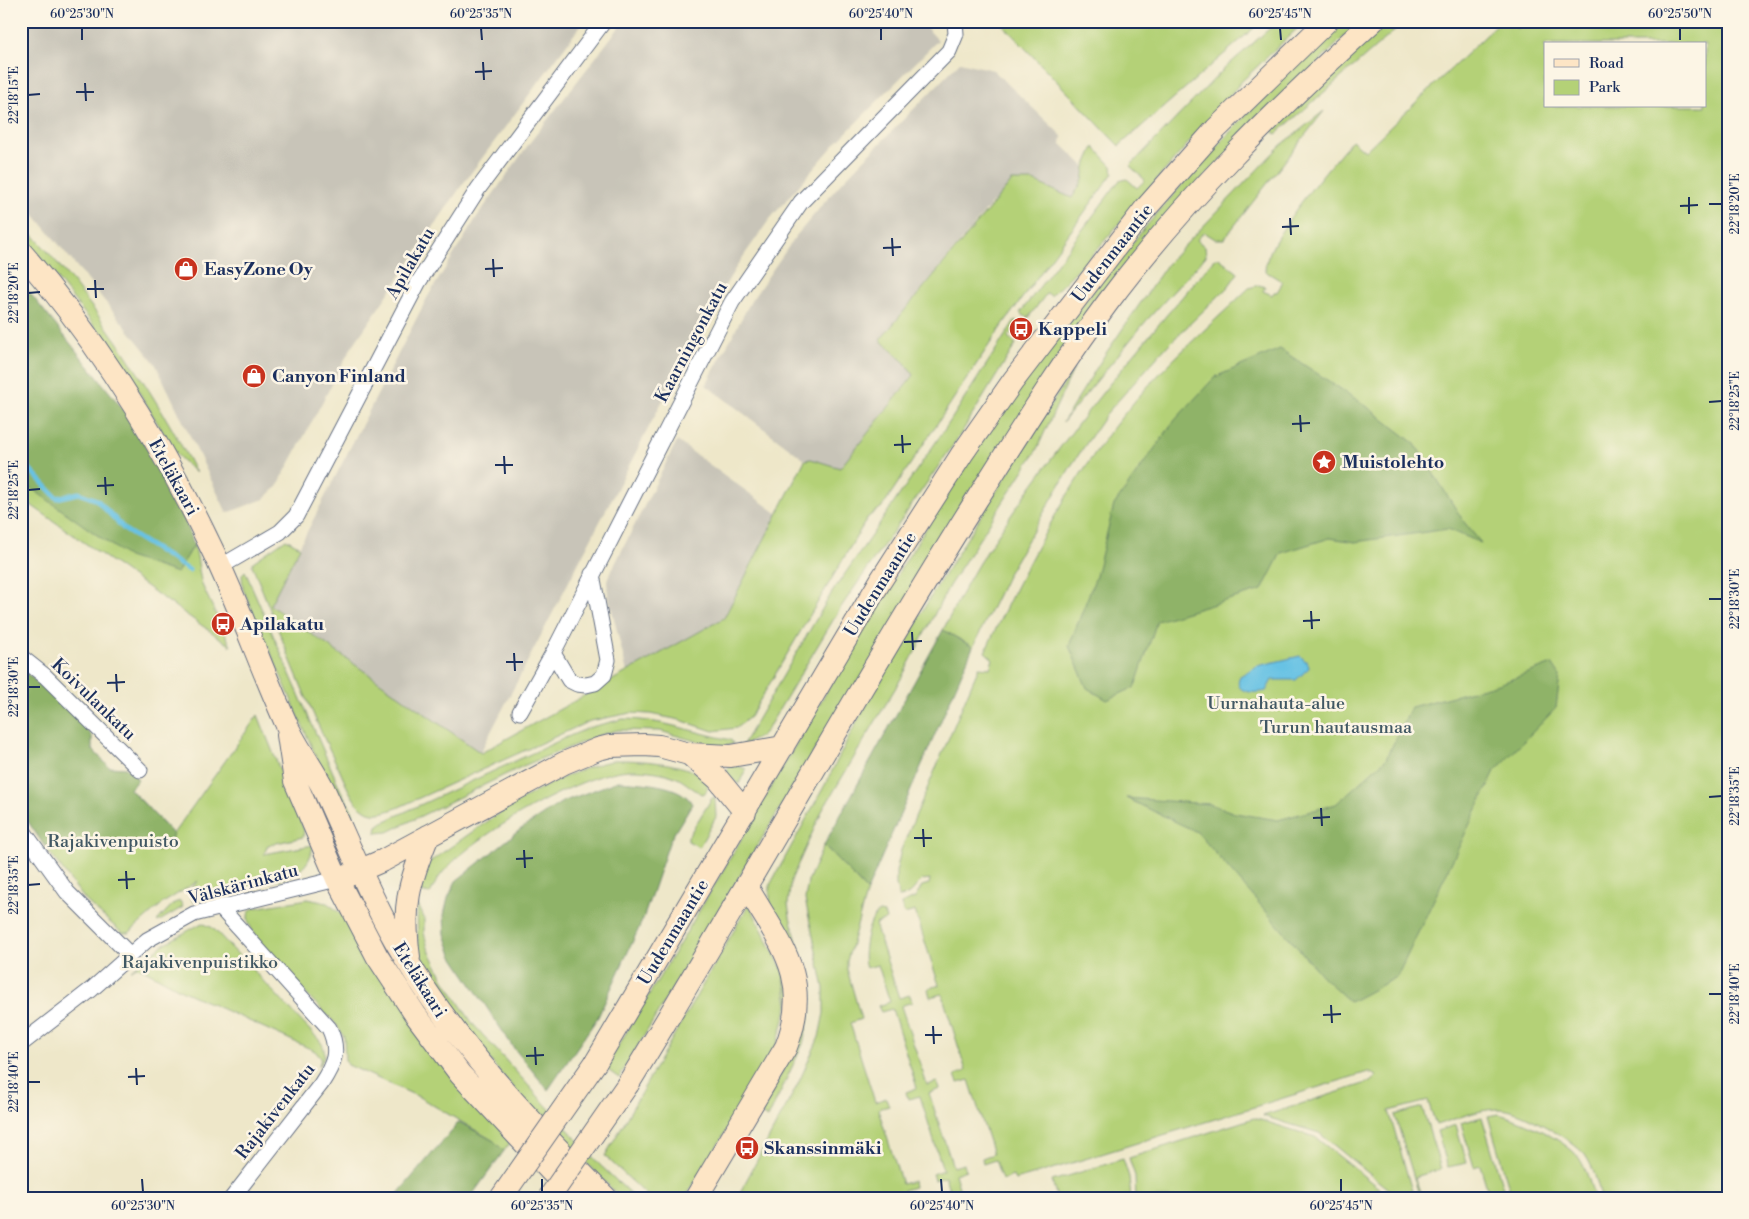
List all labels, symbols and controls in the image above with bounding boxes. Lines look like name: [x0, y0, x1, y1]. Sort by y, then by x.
text: 60°25'30"N: [50, 7, 114, 22]
text: 60°25'35"N: [450, 7, 512, 22]
text: 60°25'40"N: [849, 7, 913, 22]
text: 60°25'45"N: [1248, 7, 1312, 22]
text: 60°25'50"N: [1648, 7, 1712, 22]
legend: [1544, 42, 1706, 108]
text: Road: [1589, 54, 1624, 73]
text: 22°18'15"E: [7, 66, 22, 124]
text: Park: [1589, 78, 1621, 97]
text: 22°18'20"E: [1728, 174, 1743, 234]
street label: Uudenmaantie: [1066, 199, 1158, 308]
street label: Apilakatu: [380, 223, 440, 304]
shop icon: EasyZone Oy: [173, 256, 199, 282]
place label: EasyZone Oy: [204, 258, 314, 281]
text: 22°18'20"E: [7, 263, 22, 323]
street label: Kaarningonkatu: [650, 277, 733, 407]
bus stop icon: Kappeli: [1008, 316, 1034, 342]
place label: Kappeli: [1038, 318, 1107, 341]
shop icon: Canyon Finland: [241, 363, 267, 389]
place label: Canyon Finland: [272, 365, 406, 388]
text: 22°18'25"E: [1728, 371, 1743, 431]
street label: Eteläkaari: [143, 435, 204, 520]
place icon: Muistolehto: [1311, 449, 1337, 475]
place label: Muistolehto: [1342, 451, 1444, 474]
text: 22°18'25"E: [7, 460, 22, 520]
street label: Uudenmaantie: [839, 527, 922, 641]
text: 22°18'30"E: [1728, 569, 1743, 629]
bus stop icon: Apilakatu: [210, 611, 236, 637]
place label: Apilakatu: [239, 613, 324, 636]
street label: Koivulankatu: [46, 653, 141, 746]
text: 22°18'30"E: [7, 657, 22, 717]
park label: Uurnahauta-alue: [1207, 692, 1345, 715]
park label: Turun hautausmaa: [1260, 716, 1413, 739]
text: 22°18'35"E: [1728, 766, 1743, 826]
park label: Rajakivenpuisto: [47, 830, 179, 853]
text: 22°18'35"E: [7, 855, 22, 915]
street label: Välskärinkatu: [184, 859, 302, 911]
street label: Uudenmaantie: [633, 875, 714, 989]
street label: Eteläkaari: [387, 938, 452, 1022]
park label: Rajakivenpuistikko: [122, 951, 278, 974]
text: 22°18'40"E: [1728, 963, 1743, 1025]
text: 22°18'40"E: [7, 1051, 22, 1113]
street label: Rajakivenkatu: [230, 1058, 321, 1164]
bus stop icon: Skanssinmäki: [734, 1135, 760, 1161]
place label: Skanssinmäki: [764, 1137, 882, 1160]
text: 60°25'30"N: [111, 1199, 175, 1214]
text: 60°25'35"N: [511, 1199, 573, 1214]
text: 60°25'40"N: [910, 1199, 974, 1214]
text: 60°25'45"N: [1309, 1199, 1373, 1214]

